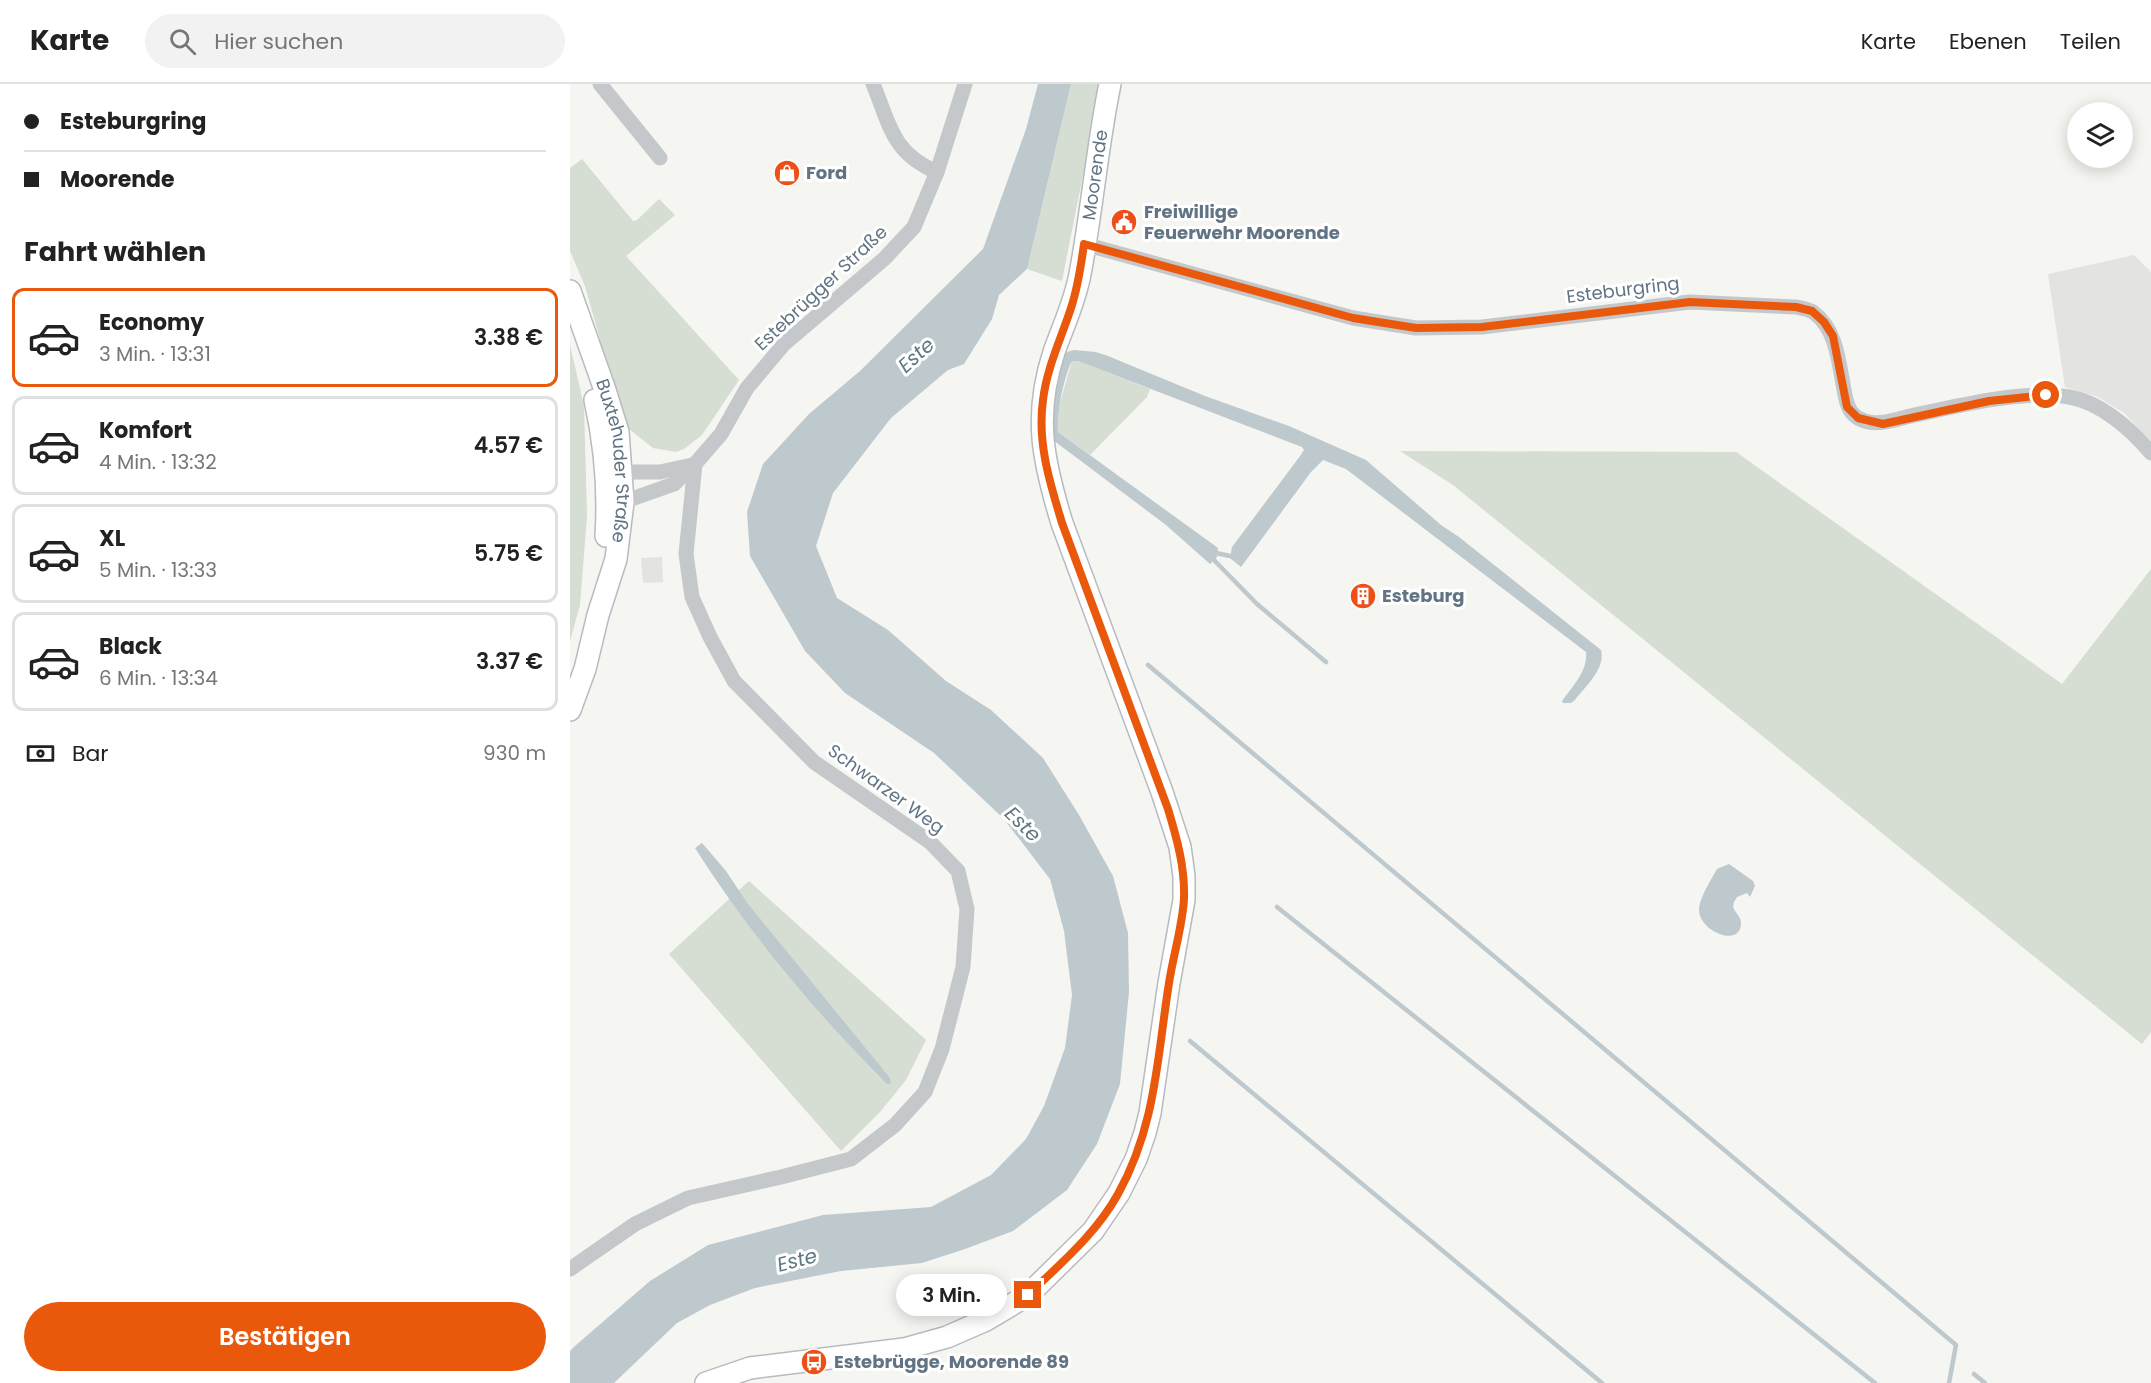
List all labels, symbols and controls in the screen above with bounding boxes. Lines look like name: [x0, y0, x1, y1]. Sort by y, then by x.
search box: [145, 14, 565, 68]
text: Karte: [30, 21, 109, 60]
icon: search: [166, 25, 199, 58]
text: Hier suchen: [214, 26, 343, 57]
text: Karte: [1861, 27, 1916, 56]
text: Ebenen: [1949, 27, 2027, 56]
text: Teilen: [2060, 27, 2121, 56]
map controls: [2067, 102, 2133, 168]
button: layers: [2067, 102, 2133, 168]
text: Esteburgring: [60, 106, 206, 137]
street label: Moorende: [1076, 128, 1114, 222]
shop icon: Ford: [772, 158, 802, 188]
place label: Ford: [806, 160, 847, 185]
text: Moorende: [60, 164, 175, 195]
place label: Freiwillige Feuerwehr Moorende: [1144, 199, 1340, 245]
public building icon: Freiwillige Feuerwehr Moorende: [1109, 207, 1139, 237]
street label: Estebrügger Straße: [749, 219, 893, 356]
text: Fahrt wählen: [24, 233, 206, 270]
street label: Esteburgring: [1565, 270, 1681, 309]
text: Economy: [99, 307, 204, 338]
icon: car: [27, 311, 81, 365]
text: 3.38 €: [474, 322, 543, 353]
water label: Este: [892, 331, 940, 379]
text: 3 Min. · 13:31: [99, 340, 211, 368]
street label: Buxtehuder Straße: [590, 375, 636, 544]
route start: [2032, 381, 2059, 408]
text: Komfort: [99, 415, 192, 446]
icon: car: [27, 419, 81, 473]
text: 4.57 €: [474, 430, 543, 461]
text: 4 Min. · 13:32: [99, 448, 217, 476]
text: XL: [99, 523, 125, 554]
icon: car: [27, 527, 81, 581]
text: 5.75 €: [474, 538, 543, 569]
text: 5 Min. · 13:33: [99, 556, 217, 584]
building icon: Esteburg: [1348, 581, 1378, 611]
place label: Esteburg: [1382, 583, 1464, 608]
text: Black: [99, 631, 162, 662]
icon: car: [27, 635, 81, 689]
text: 3.37 €: [476, 646, 543, 677]
text: 6 Min. · 13:34: [99, 664, 218, 692]
icon: cash: [24, 737, 57, 770]
text: Bar: [72, 738, 109, 769]
street label: Schwarzer Weg: [823, 738, 950, 839]
text: 930 m: [483, 739, 546, 767]
water label: Este: [999, 800, 1047, 848]
water label: Este: [774, 1241, 820, 1279]
callout: 3 Min.: [896, 1274, 1007, 1316]
text: 3 Min.: [922, 1281, 981, 1309]
route end: [1014, 1281, 1041, 1308]
button: Bestätigen: [24, 1302, 546, 1371]
bus stop icon: Estebrügge, Moorende 89: [799, 1347, 829, 1377]
place label: Estebrügge, Moorende 89: [834, 1349, 1069, 1374]

